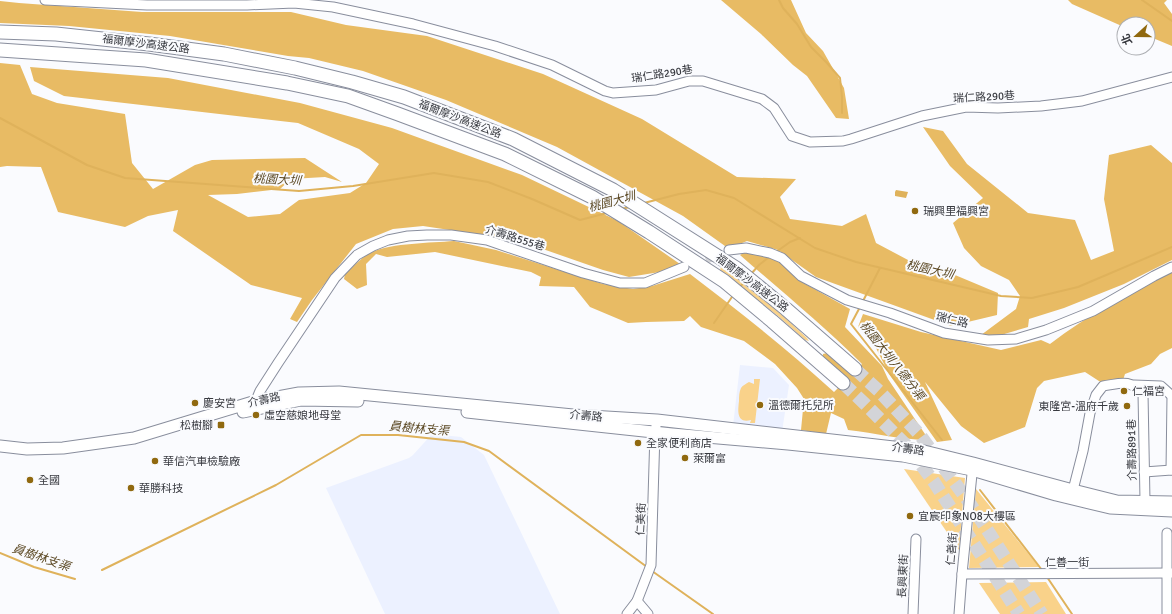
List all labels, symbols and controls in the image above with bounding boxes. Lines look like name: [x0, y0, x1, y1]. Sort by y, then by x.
north arrow: [1116, 16, 1156, 56]
street label: 福爾摩沙高速公路: [102, 32, 190, 56]
text: 北: [1119, 32, 1135, 47]
street label: 瑞仁路290巷: [630, 63, 694, 85]
street label: 瑞仁路290巷: [953, 89, 1015, 105]
street label: 福爾摩沙高速公路: [417, 97, 503, 141]
water label: 桃園大圳: [253, 171, 303, 189]
water label: 桃園大圳: [587, 188, 639, 215]
place label: 瑞興里福興宮: [923, 205, 989, 218]
marker: 瑞興里福興宮: [910, 206, 920, 216]
street label: 介壽路555巷: [484, 223, 546, 253]
street label: 福爾摩沙高速公路: [713, 251, 791, 315]
water label: 桃園大圳: [905, 257, 957, 283]
street label: 瑞仁路: [934, 310, 970, 330]
water label: 桃園大圳八德分渠: [857, 319, 929, 405]
place label: 仁福宮: [1132, 385, 1165, 398]
marker: 仁福宮: [1119, 386, 1129, 396]
street label: 介壽路: [246, 390, 282, 410]
place label: 慶安宮: [203, 397, 236, 410]
marker: 慶安宮: [190, 398, 200, 408]
place label: 溫德爾托兒所: [768, 399, 834, 412]
marker: 溫德爾托兒所: [755, 400, 765, 410]
place label: 東隆宮-溫府千歲: [1038, 400, 1119, 413]
marker: 東隆宮-溫府千歲: [1122, 401, 1132, 411]
street label: 介壽路: [569, 408, 603, 424]
place label: 虛空慈娘地母堂: [264, 409, 341, 422]
marker: 虛空慈娘地母堂: [251, 410, 261, 420]
place label: 松樹腳: [180, 419, 213, 432]
water label: 員樹林支渠: [388, 419, 452, 439]
street label: 介壽路891巷: [1125, 419, 1139, 481]
marker: 松樹腳: [216, 420, 226, 430]
place label: 全家便利商店: [646, 437, 712, 450]
marker: 全家便利商店: [633, 438, 643, 448]
street label: 介壽路: [891, 440, 925, 458]
place label: 萊爾富: [693, 452, 726, 465]
marker: 萊爾富: [680, 453, 690, 463]
place label: 華信汽車檢驗廠: [163, 455, 240, 468]
marker: 華信汽車檢驗廠: [150, 456, 160, 466]
place label: 全國: [38, 474, 60, 487]
marker: 全國: [25, 475, 35, 485]
place label: 華勝科技: [139, 482, 183, 495]
marker: 華勝科技: [126, 483, 136, 493]
street label: 仁美街: [634, 502, 648, 536]
place label: 宜宸印象NO8大樓區: [918, 510, 1016, 523]
marker: 宜宸印象NO8大樓區: [905, 511, 915, 521]
street label: 仁善街: [944, 532, 960, 566]
water label: 員樹林支渠: [10, 541, 74, 576]
street label: 長興東街: [895, 554, 911, 598]
street label: 仁善一街: [1045, 556, 1089, 569]

